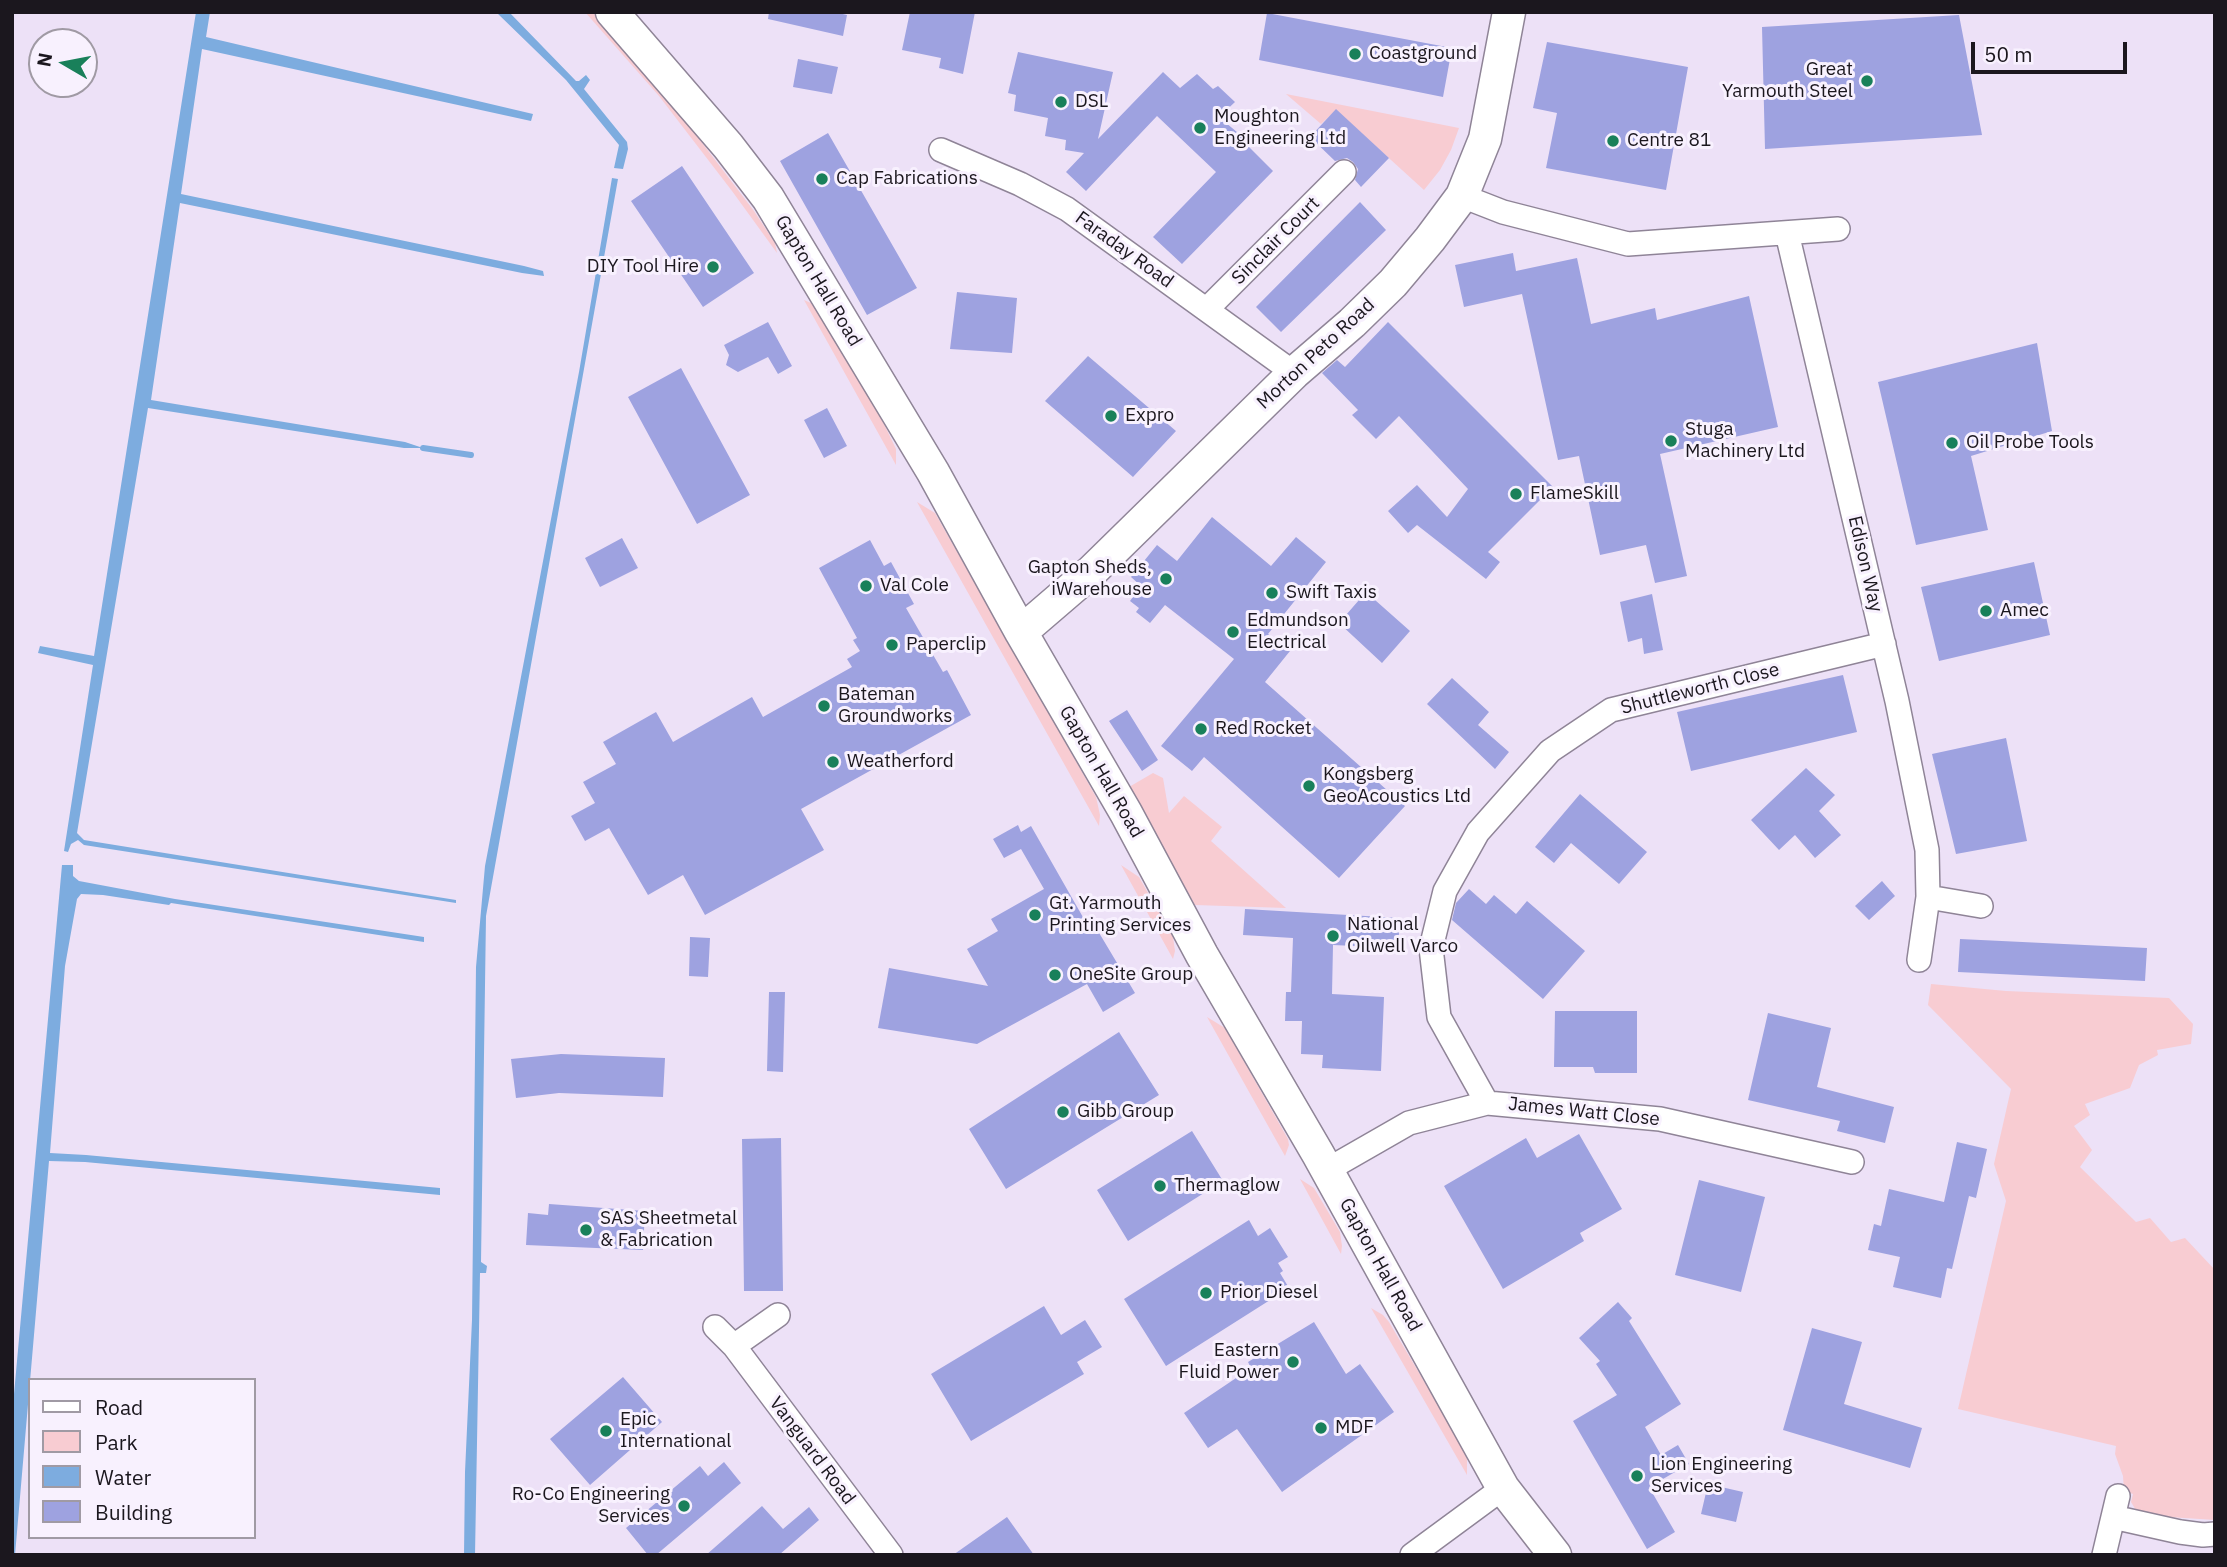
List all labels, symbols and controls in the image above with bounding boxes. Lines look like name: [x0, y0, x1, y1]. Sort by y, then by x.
north arrow: [28, 28, 98, 98]
scale bar: [1975, 28, 2131, 72]
text: 50 m: [1984, 40, 2033, 68]
place label: Coastground: [1369, 43, 1477, 65]
marker: Coastground: [1347, 46, 1363, 62]
text: N: [31, 51, 57, 69]
place label: Great Yarmouth Steel: [1722, 59, 1853, 103]
marker: Great Yarmouth Steel: [1859, 73, 1875, 89]
place label: DSL: [1075, 91, 1108, 113]
marker: DSL: [1053, 94, 1069, 110]
place label: Moughton Engineering Ltd: [1214, 106, 1346, 150]
marker: Moughton Engineering Ltd: [1192, 120, 1208, 136]
place label: Centre 81: [1627, 130, 1711, 152]
marker: Centre 81: [1605, 133, 1621, 149]
place label: Cap Fabrications: [836, 168, 978, 190]
marker: Cap Fabrications: [814, 171, 830, 187]
street label: Sinclair Court: [1227, 192, 1325, 290]
street label: Faraday Road: [1070, 207, 1178, 293]
street label: Gapton Hall Road: [770, 211, 866, 351]
place label: DIY Tool Hire: [587, 256, 699, 278]
marker: DIY Tool Hire: [705, 259, 721, 275]
street label: Morton Peto Road: [1252, 294, 1380, 414]
place label: Expro: [1125, 405, 1174, 427]
marker: Expro: [1103, 408, 1119, 424]
place label: Stuga Machinery Ltd: [1685, 419, 1805, 463]
place label: Oil Probe Tools: [1966, 432, 2094, 454]
marker: Stuga Machinery Ltd: [1663, 433, 1679, 449]
marker: Oil Probe Tools: [1944, 435, 1960, 451]
place label: FlameSkill: [1530, 483, 1619, 505]
marker: FlameSkill: [1508, 486, 1524, 502]
street label: Edison Way: [1843, 514, 1887, 614]
place label: Gapton Sheds, iWarehouse: [1028, 557, 1152, 601]
marker: Gapton Sheds, iWarehouse: [1158, 571, 1174, 587]
place label: Val Cole: [880, 575, 949, 597]
marker: Val Cole: [858, 578, 874, 594]
place label: Swift Taxis: [1286, 582, 1377, 604]
marker: Swift Taxis: [1264, 585, 1280, 601]
place label: Amec: [2000, 600, 2049, 622]
marker: Amec: [1978, 603, 1994, 619]
place label: Edmundson Electrical: [1247, 610, 1349, 654]
marker: Edmundson Electrical: [1225, 624, 1241, 640]
place label: Paperclip: [906, 634, 986, 656]
marker: Paperclip: [884, 637, 900, 653]
street label: Shuttleworth Close: [1618, 658, 1782, 720]
place label: Bateman Groundworks: [838, 684, 953, 728]
marker: Bateman Groundworks: [816, 698, 832, 714]
street label: Gapton Hall Road: [1054, 702, 1148, 842]
place label: Red Rocket: [1215, 718, 1312, 740]
marker: Red Rocket: [1193, 721, 1209, 737]
place label: Weatherford: [847, 751, 954, 773]
marker: Weatherford: [825, 754, 841, 770]
place label: Kongsberg GeoAcoustics Ltd: [1323, 764, 1471, 808]
marker: Kongsberg GeoAcoustics Ltd: [1301, 778, 1317, 794]
place label: Gt. Yarmouth Printing Services: [1049, 893, 1191, 937]
marker: Gt. Yarmouth Printing Services: [1027, 907, 1043, 923]
place label: National Oilwell Varco: [1347, 914, 1458, 958]
marker: National Oilwell Varco: [1325, 928, 1341, 944]
place label: OneSite Group: [1069, 964, 1193, 986]
marker: OneSite Group: [1047, 967, 1063, 983]
street label: James Watt Close: [1507, 1093, 1661, 1131]
place label: Gibb Group: [1077, 1101, 1174, 1123]
marker: Gibb Group: [1055, 1104, 1071, 1120]
place label: Thermaglow: [1174, 1175, 1280, 1197]
marker: Thermaglow: [1152, 1178, 1168, 1194]
street label: Gapton Hall Road: [1334, 1194, 1426, 1336]
place label: SAS Sheetmetal & Fabrication: [600, 1208, 737, 1252]
marker: SAS Sheetmetal & Fabrication: [578, 1222, 594, 1238]
place label: Prior Diesel: [1220, 1282, 1318, 1304]
marker: Prior Diesel: [1198, 1285, 1214, 1301]
place label: Eastern Fluid Power: [1179, 1340, 1279, 1384]
marker: Eastern Fluid Power: [1285, 1354, 1301, 1370]
legend: [28, 1378, 256, 1539]
text: Road: [95, 1393, 143, 1421]
street label: Vanguard Road: [764, 1393, 860, 1509]
place label: Epic International: [620, 1409, 731, 1453]
place label: MDF: [1335, 1417, 1374, 1439]
marker: MDF: [1313, 1420, 1329, 1436]
marker: Epic International: [598, 1423, 614, 1439]
text: Park: [95, 1428, 138, 1456]
place label: Lion Engineering Services: [1651, 1454, 1792, 1498]
text: Water: [95, 1463, 151, 1491]
marker: Lion Engineering Services: [1629, 1468, 1645, 1484]
place label: Ro-Co Engineering Services: [512, 1484, 670, 1528]
text: Building: [95, 1498, 172, 1526]
marker: Ro-Co Engineering Services: [676, 1498, 692, 1514]

